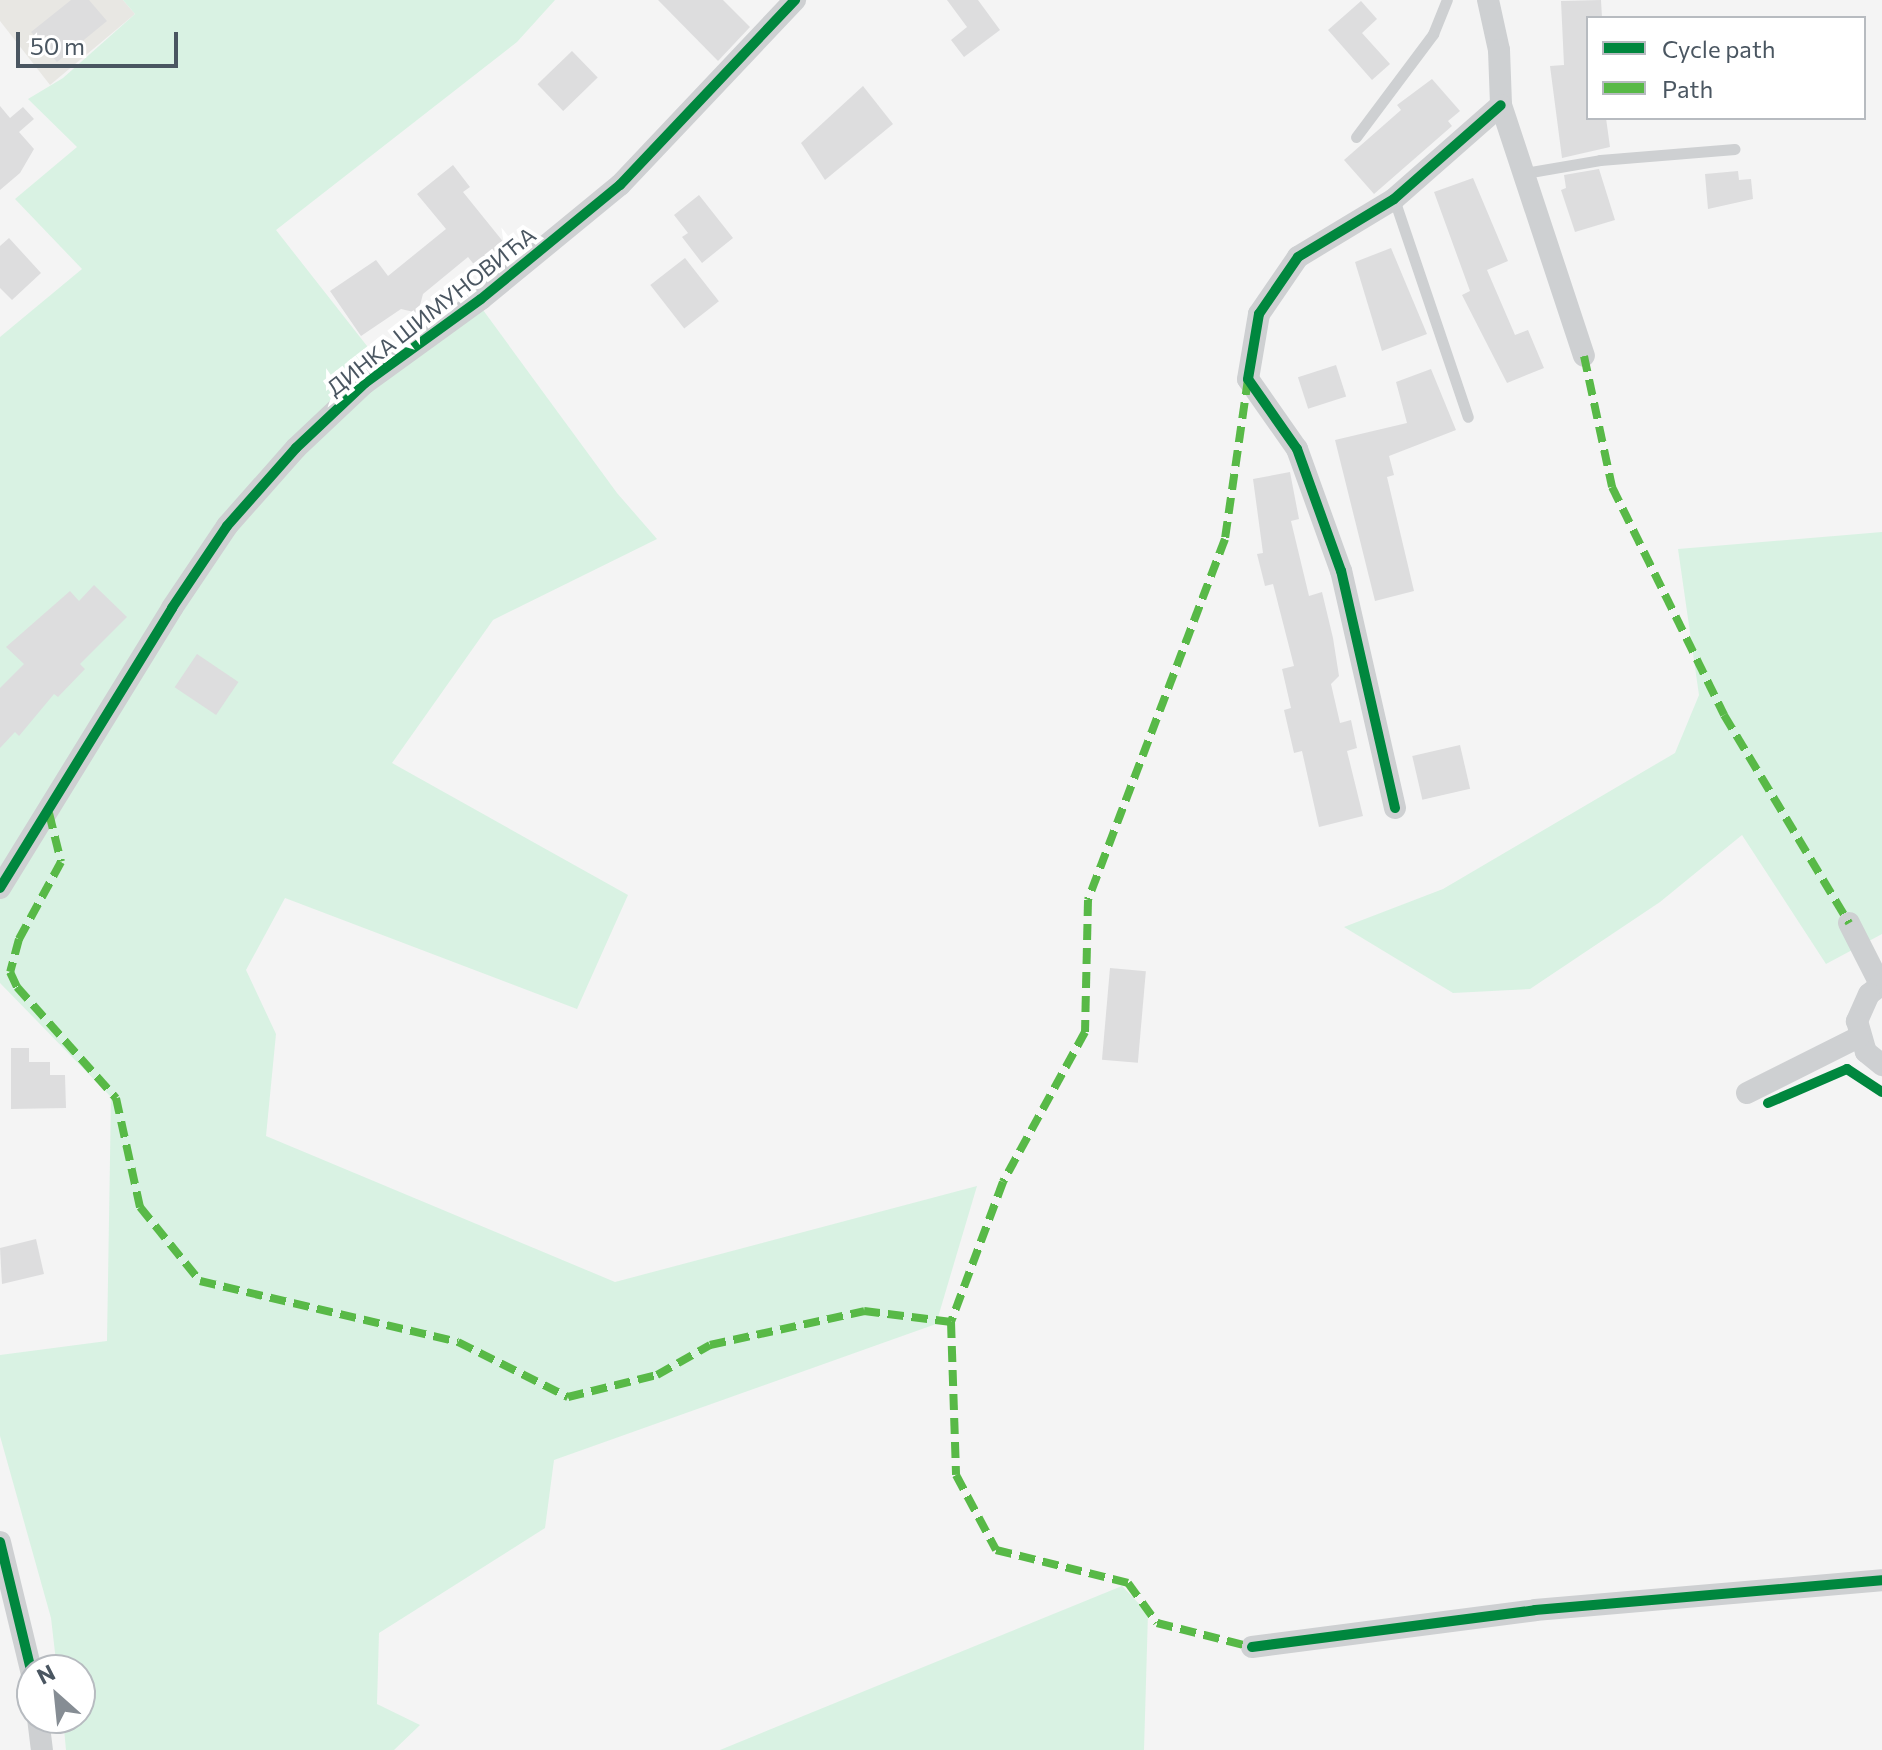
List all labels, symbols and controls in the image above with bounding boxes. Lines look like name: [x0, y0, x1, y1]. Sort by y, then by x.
scale bar: [20, 16, 182, 66]
legend: [1586, 16, 1866, 120]
text: 50 m: [30, 31, 85, 60]
text: Cycle path: [1662, 34, 1776, 63]
text: Path: [1662, 74, 1713, 103]
street label: ДИНКА ШИМУНОВИЋА: [321, 221, 541, 401]
north arrow: [16, 1654, 96, 1734]
text: N: [32, 1658, 59, 1690]

